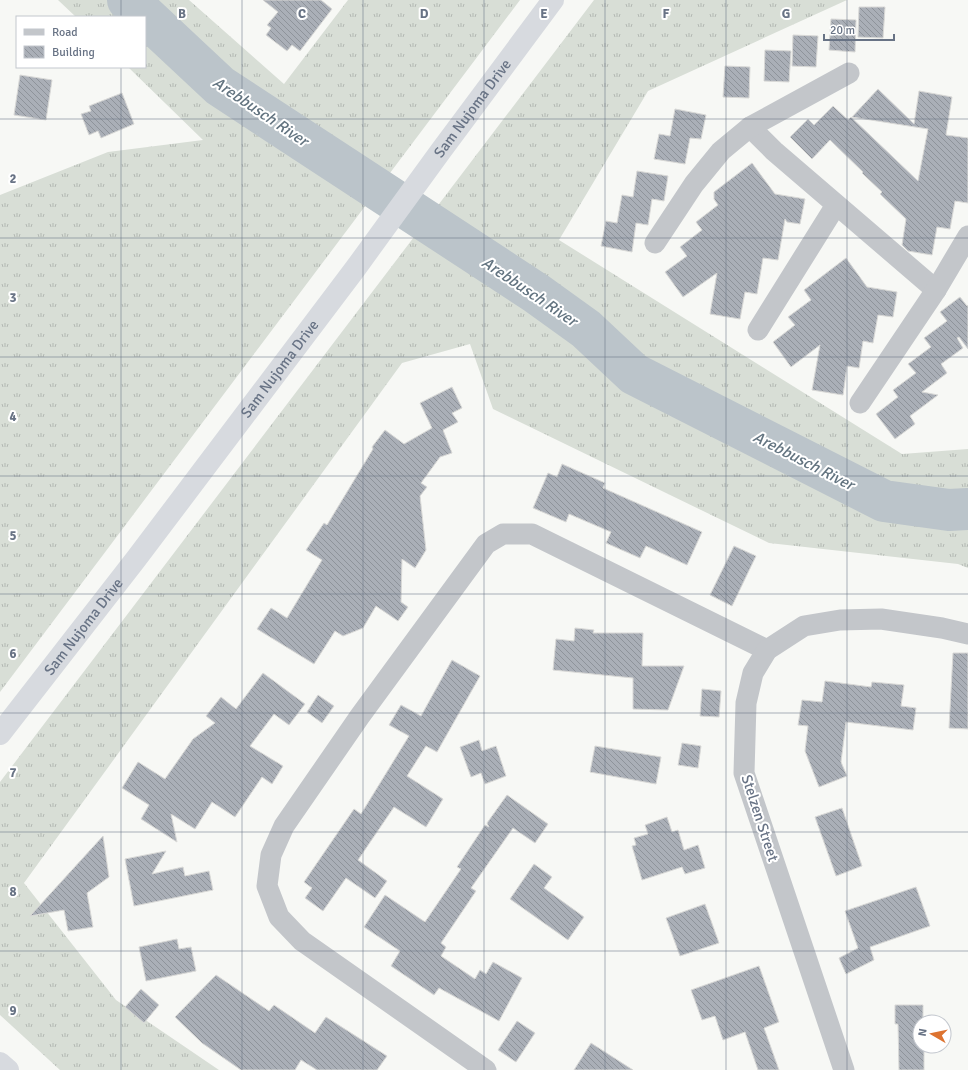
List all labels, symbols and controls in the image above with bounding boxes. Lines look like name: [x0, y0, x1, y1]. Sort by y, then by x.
text: B: [178, 6, 186, 22]
text: C: [298, 6, 306, 22]
text: D: [420, 6, 429, 22]
text: E: [540, 6, 548, 22]
text: F: [663, 6, 670, 22]
text: G: [782, 6, 790, 22]
legend: [16, 16, 146, 68]
scale bar: [824, 16, 894, 42]
text: 20 m: [830, 23, 855, 38]
text: Road: [52, 25, 78, 40]
text: Building: [52, 45, 95, 60]
street label: Sam Nujoma Drive: [430, 56, 515, 161]
water label: Arebbusch River: [209, 73, 314, 152]
text: 2: [9, 171, 17, 187]
water label: Arebbusch River: [478, 253, 583, 332]
text: 3: [9, 290, 17, 306]
street label: Sam Nujoma Drive: [237, 316, 322, 421]
text: 4: [9, 409, 17, 425]
water label: Arebbusch River: [750, 427, 859, 496]
text: 5: [9, 528, 17, 544]
street label: Sam Nujoma Drive: [40, 574, 127, 679]
text: 6: [9, 646, 17, 662]
text: 7: [9, 765, 17, 781]
street label: Stelzen Street: [738, 772, 782, 864]
text: 8: [9, 884, 17, 900]
text: 9: [9, 1003, 17, 1019]
north arrow: [912, 1014, 952, 1054]
text: N: [916, 1028, 930, 1037]

